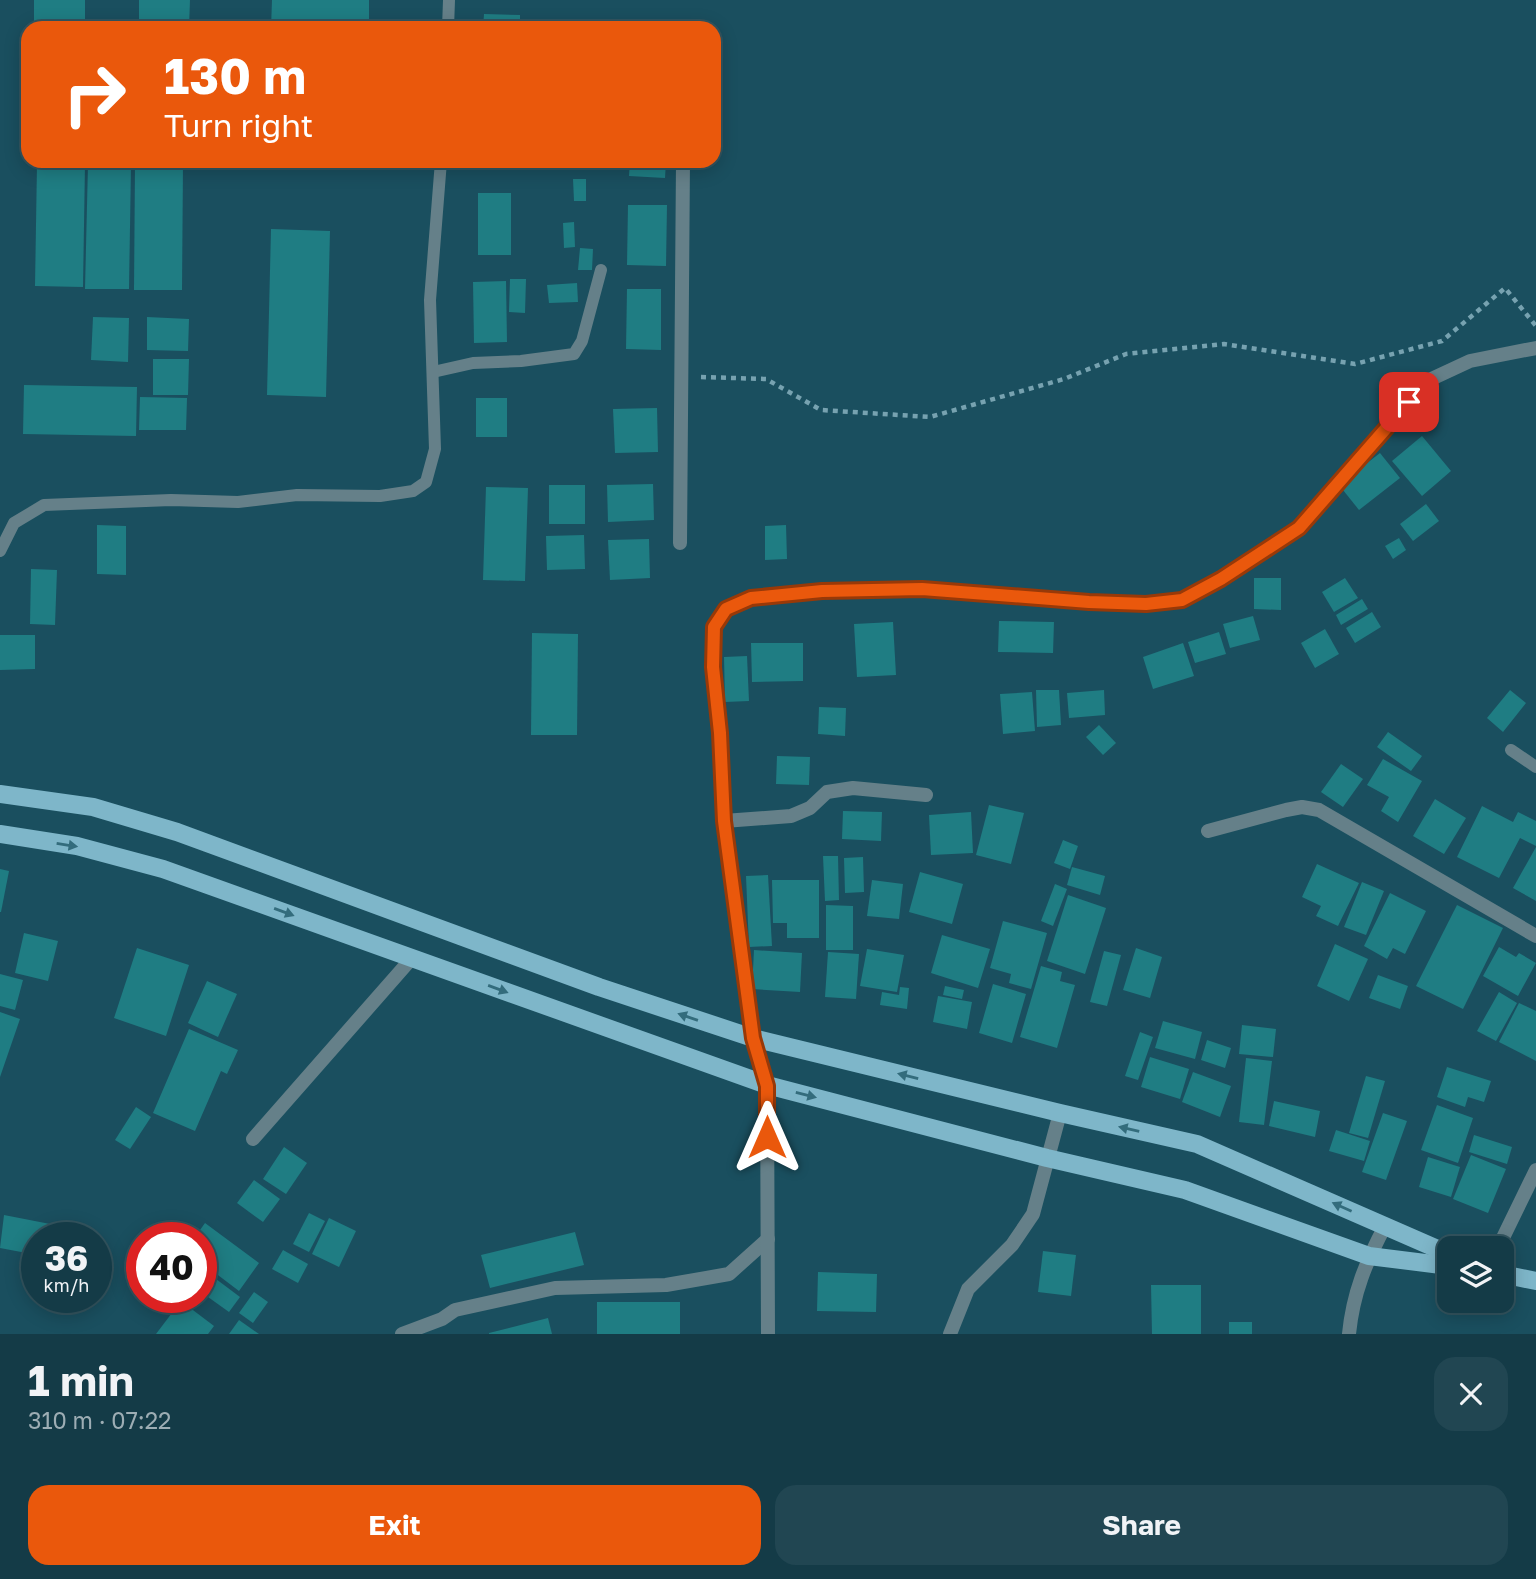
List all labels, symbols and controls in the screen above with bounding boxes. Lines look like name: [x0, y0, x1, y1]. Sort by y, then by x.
text: 130 m: [164, 46, 306, 105]
icon: right: [49, 49, 140, 140]
text: Turn right: [164, 106, 313, 144]
pin: [1379, 372, 1439, 432]
icon: arrive: [1390, 383, 1428, 421]
one-way arrow: [56, 840, 78, 851]
one-way arrow: [274, 907, 295, 918]
one-way arrow: [488, 984, 509, 995]
one-way arrow: [678, 1011, 699, 1021]
one-way arrow: [897, 1070, 919, 1081]
one-way arrow: [795, 1090, 817, 1101]
position arrow: [730, 1100, 804, 1174]
one-way arrow: [1118, 1123, 1140, 1134]
one-way arrow: [1331, 1201, 1352, 1212]
speed limit sign: 40: [126, 1222, 217, 1313]
map controls: [1437, 1236, 1514, 1313]
button: layers: [1437, 1236, 1514, 1313]
text: 36: [45, 1237, 88, 1279]
text: km/h: [44, 1274, 89, 1296]
text: 1 min: [28, 1355, 134, 1405]
button: close: [1434, 1357, 1508, 1431]
text: 310 m · 07:22: [28, 1406, 171, 1434]
button: Exit: [28, 1485, 761, 1565]
button: Share: [775, 1485, 1508, 1565]

